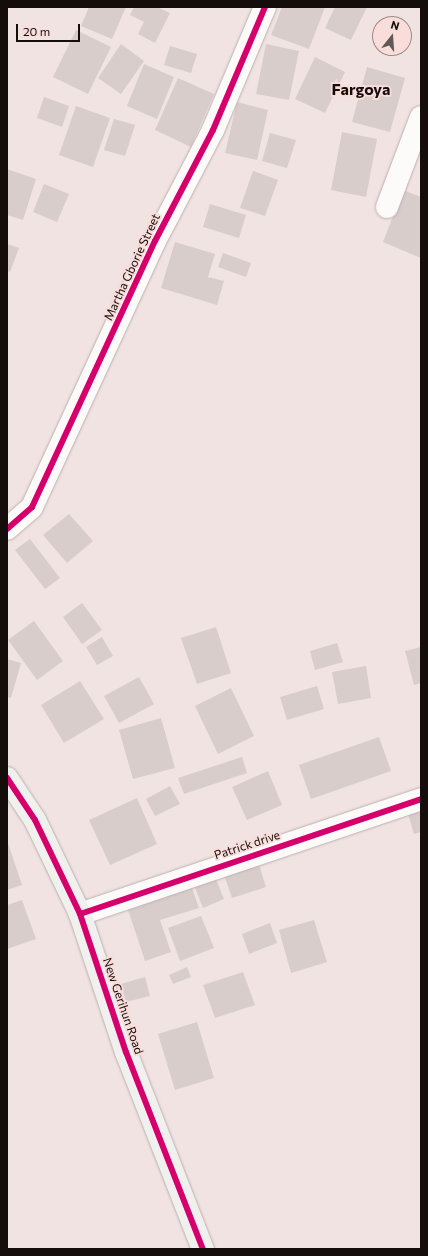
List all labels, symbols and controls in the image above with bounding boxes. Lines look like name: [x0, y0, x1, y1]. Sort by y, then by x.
scale bar: [18, 16, 82, 42]
north arrow: [372, 16, 412, 56]
text: N: [390, 18, 401, 32]
text: 20 m: [23, 24, 50, 38]
district label: Fargoya: [332, 79, 390, 99]
street label: Martha Gborie Street: [101, 211, 163, 323]
street label: Patrick drive: [212, 828, 282, 862]
street label: New Gerihun Road: [100, 956, 146, 1056]

